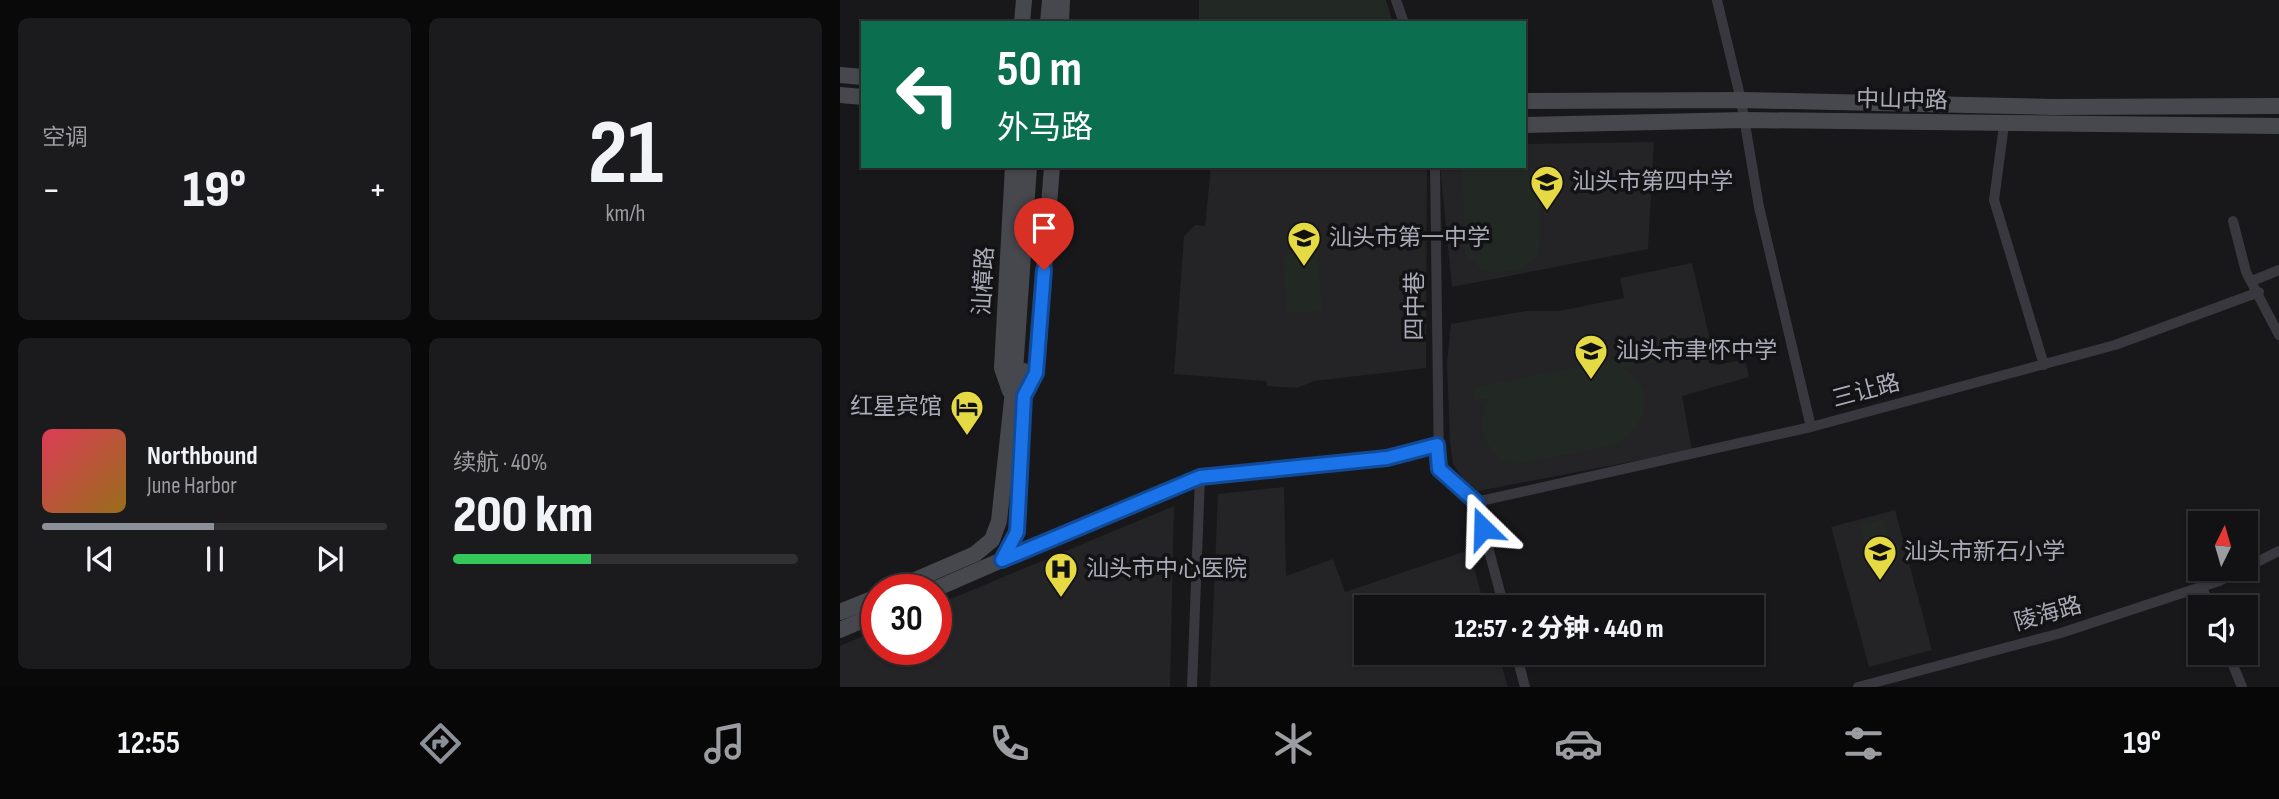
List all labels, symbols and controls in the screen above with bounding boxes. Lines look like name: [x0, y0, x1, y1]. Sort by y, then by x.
text: 50 m: [997, 41, 1082, 100]
icon: left: [882, 49, 973, 140]
street label: 中山中路: [1856, 85, 1948, 115]
text: 21: [588, 100, 663, 209]
text: 外马路: [997, 109, 1093, 148]
text: 空调: [42, 124, 88, 152]
text: 19°: [183, 159, 246, 222]
school or university icon: 汕头市第四中学: [1528, 163, 1566, 212]
text: −: [42, 168, 61, 213]
text: +: [368, 168, 387, 213]
place label: 汕头市第四中学: [1572, 168, 1733, 196]
pin: [1014, 198, 1074, 270]
text: km/h: [606, 200, 645, 228]
icon: arrive: [1025, 209, 1063, 247]
school or university icon: 汕头市第一中学: [1285, 219, 1323, 268]
place label: 汕头市第一中学: [1329, 224, 1490, 252]
street label: 汕樟路: [968, 246, 1000, 316]
street label: 四中巷: [1401, 272, 1429, 341]
school or university icon: 汕头市聿怀中学: [1572, 332, 1610, 381]
place label: 汕头市聿怀中学: [1616, 337, 1777, 365]
street label: 三让路: [1829, 369, 1903, 413]
hotel icon: 红星宾馆: [948, 388, 986, 437]
place label: 红星宾馆: [850, 393, 942, 421]
text: Northbound: [147, 441, 258, 472]
text: 续航 · 40%: [453, 449, 547, 477]
text: June Harbor: [147, 472, 237, 500]
text: 200 km: [453, 484, 593, 547]
position arrow: [1446, 491, 1520, 565]
north arrow: [2188, 511, 2258, 581]
map controls: [2188, 511, 2258, 665]
school or university icon: 汕头市新石小学: [1861, 533, 1899, 582]
place label: 汕头市新石小学: [1904, 538, 2065, 566]
icon: previous: [81, 540, 119, 578]
icon: pause: [196, 540, 234, 578]
icon: next: [311, 540, 349, 578]
hospital icon: 汕头市中心医院: [1042, 550, 1080, 599]
place label: 汕头市中心医院: [1086, 555, 1247, 583]
speed limit sign: 30: [861, 574, 952, 665]
street label: 陵海路: [2011, 591, 2085, 637]
button: sound: [2188, 595, 2258, 665]
text: 12:57 · 2 分钟 · 440 m: [1454, 614, 1664, 645]
icon: directions: [416, 719, 465, 768]
icon: music: [700, 719, 749, 768]
icon: phone: [985, 719, 1034, 768]
icon: climate: [1269, 719, 1318, 768]
icon: car: [1554, 719, 1603, 768]
icon: filters: [1839, 719, 1888, 768]
text: 12:55: [118, 724, 180, 763]
text: 19°: [2123, 724, 2161, 763]

